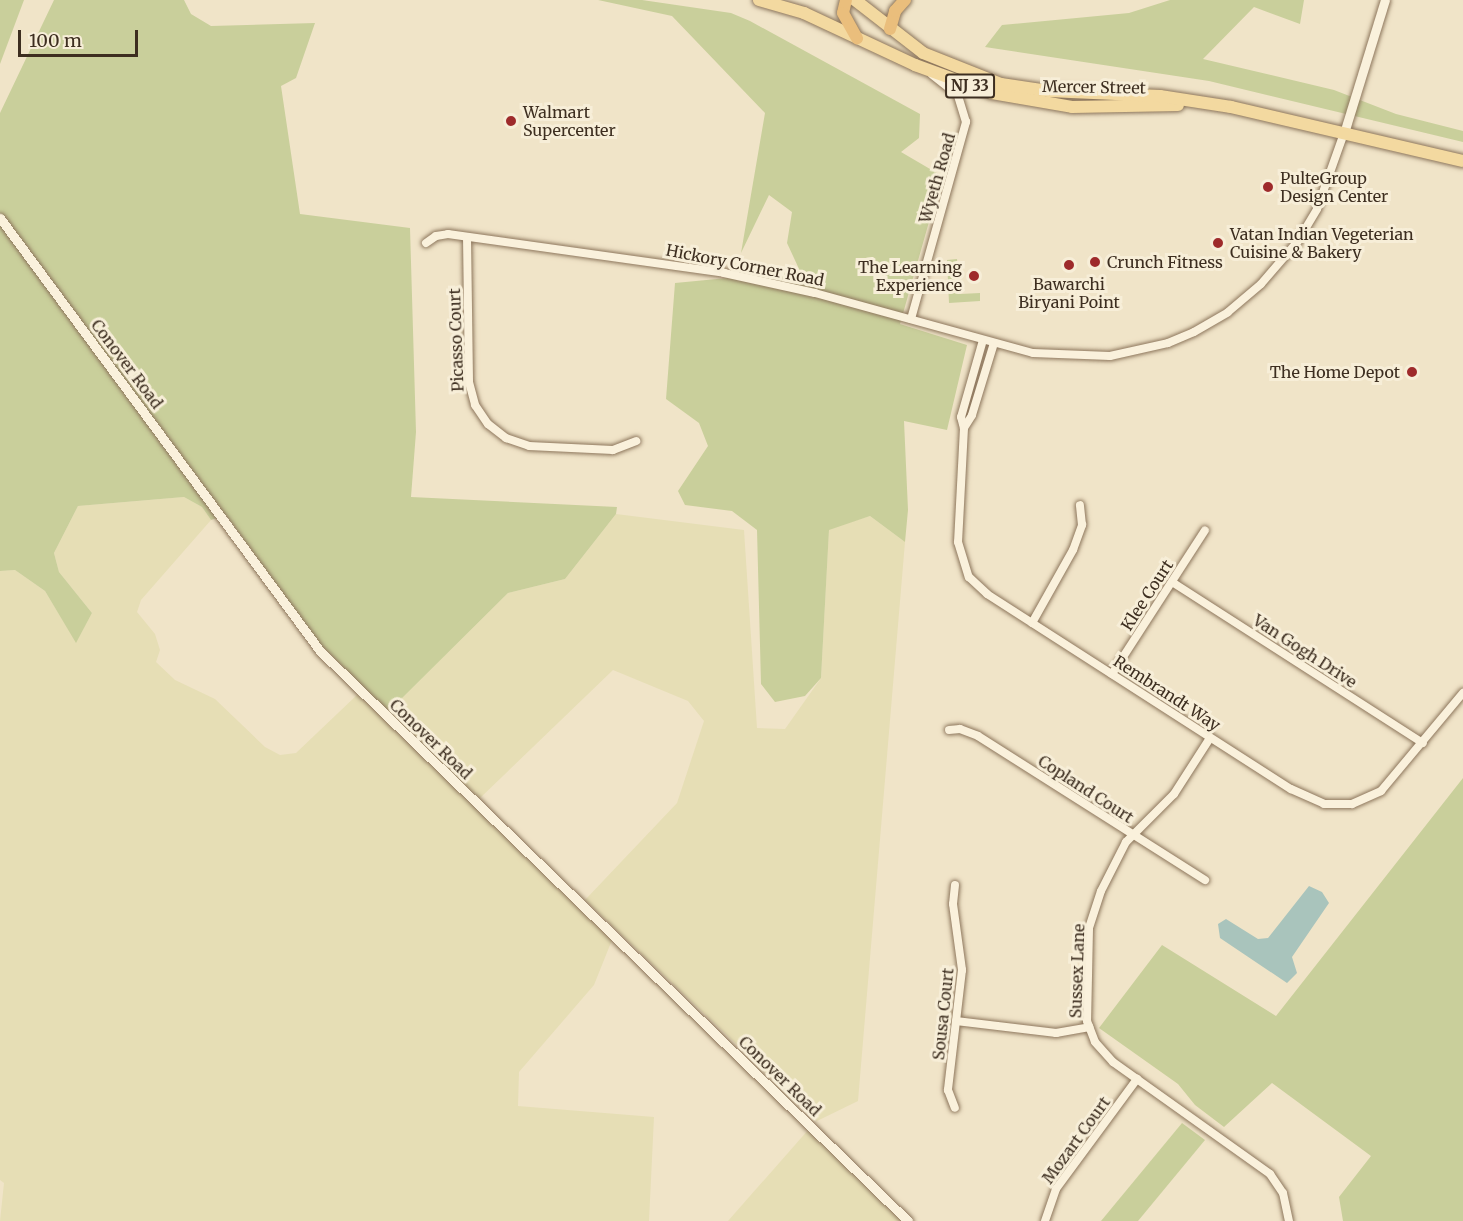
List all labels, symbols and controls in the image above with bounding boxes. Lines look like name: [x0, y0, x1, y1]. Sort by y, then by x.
scale bar: [21, 18, 141, 56]
text: 100 m: [29, 29, 82, 52]
road number: NJ 33: [944, 74, 996, 98]
street label: Mercer Street: [1042, 76, 1146, 98]
place label: Walmart Supercenter: [523, 102, 616, 140]
marker: Walmart Supercenter: [504, 114, 518, 128]
street label: Wyeth Road: [915, 131, 959, 225]
place label: PulteGroup Design Center: [1280, 168, 1388, 206]
marker: PulteGroup Design Center: [1261, 180, 1275, 194]
place label: Vatan Indian Vegeterian Cuisine & Bakery: [1230, 224, 1414, 262]
marker: Vatan Indian Vegeterian Cuisine & Bakery: [1211, 236, 1225, 250]
street label: Hickory Corner Road: [664, 240, 826, 290]
place label: Crunch Fitness: [1107, 252, 1223, 272]
marker: Crunch Fitness: [1088, 255, 1102, 269]
place label: The Learning Experience: [858, 257, 962, 295]
marker: Bawarchi Biryani Point: [1062, 258, 1076, 272]
marker: The Learning Experience: [967, 269, 981, 283]
place label: Bawarchi Biryani Point: [1018, 274, 1120, 312]
street label: Picasso Court: [445, 288, 467, 392]
street label: Conover Road: [87, 316, 167, 412]
place label: The Home Depot: [1270, 362, 1400, 382]
marker: The Home Depot: [1405, 365, 1419, 379]
street label: Klee Court: [1117, 556, 1177, 634]
street label: Van Gogh Drive: [1250, 610, 1360, 692]
street label: Rembrandt Way: [1110, 651, 1224, 735]
street label: Conover Road: [386, 695, 476, 783]
street label: Copland Court: [1035, 751, 1137, 827]
street label: Sussex Lane: [1066, 923, 1088, 1019]
street label: Sousa Court: [929, 967, 957, 1061]
street label: Conover Road: [735, 1032, 825, 1120]
street label: Mozart Court: [1038, 1093, 1114, 1187]

